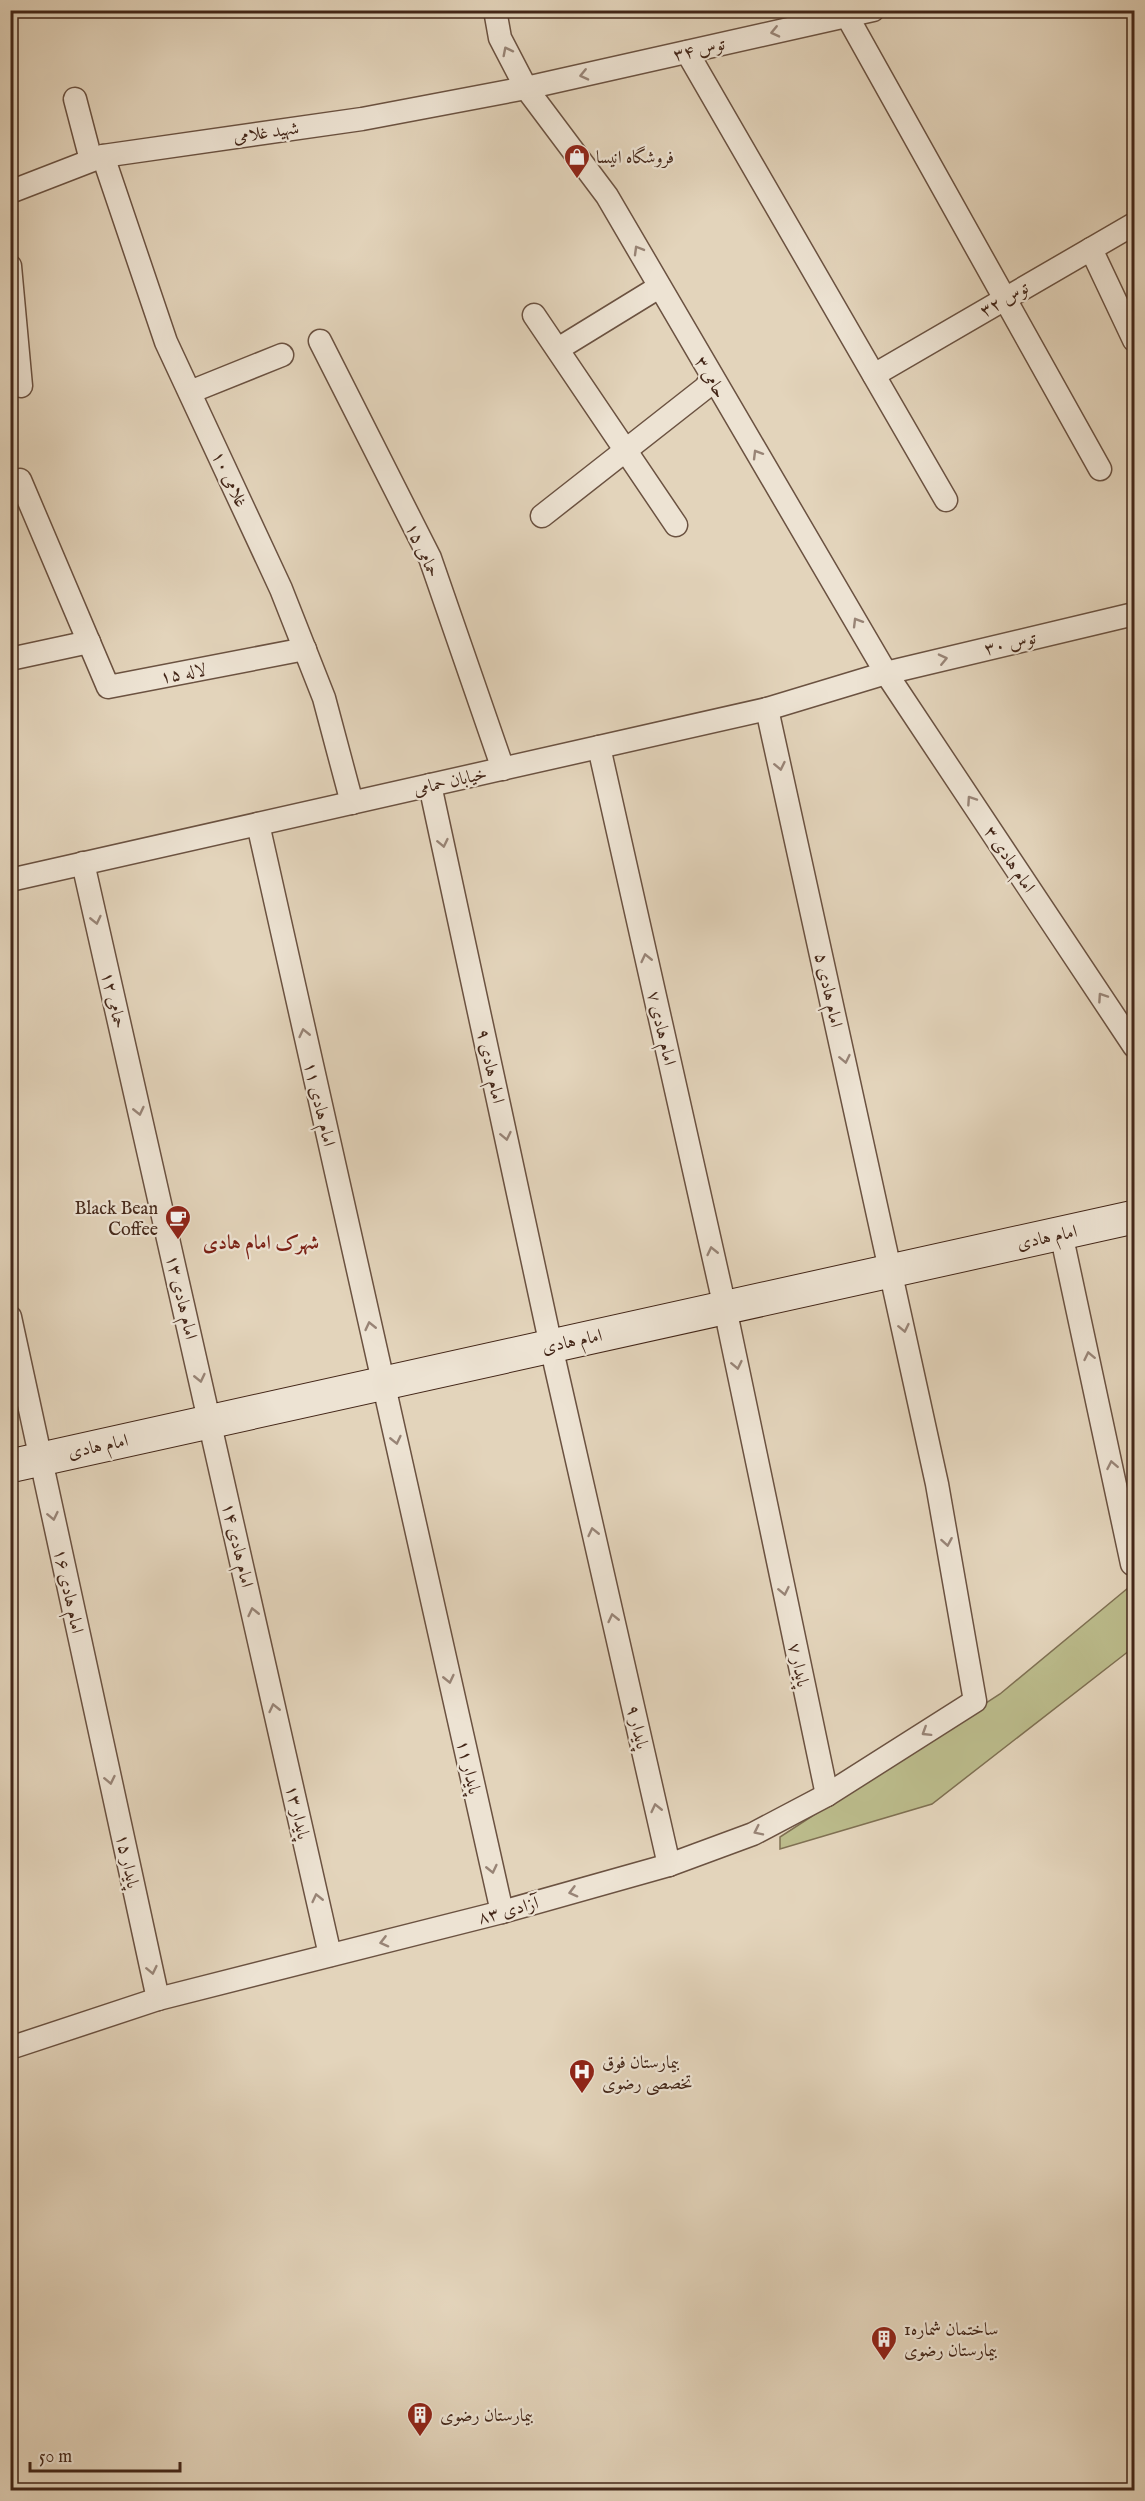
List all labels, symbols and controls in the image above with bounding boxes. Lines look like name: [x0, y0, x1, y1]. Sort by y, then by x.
one-way arrow: [770, 25, 780, 38]
street label: توس ۳۴: [671, 33, 728, 68]
one-way arrow: [503, 46, 514, 57]
one-way arrow: [580, 68, 590, 81]
street label: شهید غلامی: [232, 117, 301, 149]
shop icon: فروشگاه انیسا: [562, 142, 592, 180]
place label: فروشگاه انیسا: [596, 145, 674, 170]
one-way arrow: [633, 246, 645, 256]
street label: توس ۳۲: [976, 277, 1034, 323]
street label: حامی ۳: [688, 353, 731, 403]
street label: غلامی ۱۰: [206, 448, 252, 512]
one-way arrow: [753, 450, 765, 460]
street label: حمامی ۱۵: [399, 520, 444, 582]
one-way arrow: [852, 618, 864, 628]
street label: توس ۳۰: [982, 627, 1039, 662]
one-way arrow: [938, 653, 948, 666]
street label: لاله ۱۵: [158, 659, 208, 690]
one-way arrow: [773, 761, 786, 771]
street label: خیابان حمامی: [411, 763, 489, 802]
one-way arrow: [967, 795, 978, 806]
street label: امام هادی ۳: [976, 822, 1039, 899]
one-way arrow: [435, 837, 448, 847]
one-way arrow: [89, 915, 102, 925]
street label: امام هادی ۵: [805, 951, 847, 1030]
one-way arrow: [641, 953, 654, 963]
street label: حمامی ۱۲: [95, 970, 130, 1031]
street label: امام هادی ۷: [638, 989, 680, 1069]
one-way arrow: [1098, 993, 1109, 1004]
street label: امام هادی ۹: [467, 1027, 509, 1106]
one-way arrow: [299, 1029, 312, 1039]
one-way arrow: [837, 1054, 850, 1064]
street label: امام هادی ۱۱: [295, 1060, 339, 1150]
one-way arrow: [131, 1105, 144, 1115]
one-way arrow: [499, 1131, 512, 1141]
place label: Black Bean Coffee: [75, 1198, 158, 1242]
cafe icon: Black Bean Coffee: [163, 1203, 193, 1241]
street label: امام هادی: [1015, 1221, 1080, 1259]
district label: شهرک امام هادی: [203, 1231, 319, 1260]
one-way arrow: [706, 1246, 719, 1256]
street label: امام هادی ۱۳: [157, 1253, 201, 1343]
one-way arrow: [364, 1321, 377, 1331]
one-way arrow: [896, 1323, 909, 1333]
street label: امام هادی: [540, 1325, 605, 1363]
one-way arrow: [1083, 1351, 1096, 1361]
one-way arrow: [729, 1360, 742, 1370]
one-way arrow: [193, 1373, 206, 1383]
street label: امام هادی: [66, 1430, 131, 1468]
one-way arrow: [388, 1435, 401, 1445]
one-way arrow: [1106, 1461, 1119, 1471]
street label: امام هادی ۱۴: [213, 1501, 257, 1591]
one-way arrow: [46, 1511, 59, 1521]
one-way arrow: [588, 1527, 601, 1537]
one-way arrow: [940, 1537, 953, 1547]
street label: امام هادی ۱۶: [44, 1547, 88, 1637]
one-way arrow: [777, 1586, 790, 1596]
one-way arrow: [247, 1607, 260, 1617]
one-way arrow: [607, 1614, 620, 1624]
street label: پایدار ۷: [782, 1641, 814, 1691]
one-way arrow: [442, 1674, 455, 1684]
one-way arrow: [269, 1703, 282, 1713]
street label: پایدار ۹: [620, 1703, 653, 1753]
one-way arrow: [922, 1725, 933, 1736]
street label: پایدار ۱۱: [450, 1738, 485, 1798]
one-way arrow: [103, 1774, 116, 1784]
street label: پایدار ۱۳: [279, 1783, 314, 1843]
one-way arrow: [651, 1804, 664, 1814]
one-way arrow: [753, 1823, 764, 1835]
street label: پایدار ۱۵: [110, 1832, 144, 1892]
one-way arrow: [485, 1864, 498, 1874]
one-way arrow: [568, 1885, 579, 1897]
street label: آزادی ۸۳: [476, 1892, 543, 1931]
one-way arrow: [311, 1894, 324, 1904]
one-way arrow: [380, 1934, 390, 1947]
one-way arrow: [145, 1965, 158, 1975]
place label: بیمارستان فوق تخصصی رضوی: [602, 2052, 693, 2096]
hospital icon: بیمارستان فوق تخصصی رضوی: [567, 2057, 597, 2095]
place label: ساختمان شماره1 بیمارستان رضوی: [904, 2319, 998, 2363]
building icon: ساختمان شماره1 بیمارستان رضوی: [869, 2324, 899, 2362]
building icon: بیمارستان رضوی: [405, 2400, 435, 2438]
place label: بیمارستان رضوی: [440, 2405, 533, 2428]
scale bar: [30, 2435, 180, 2473]
text: 50 m: [39, 2446, 72, 2469]

